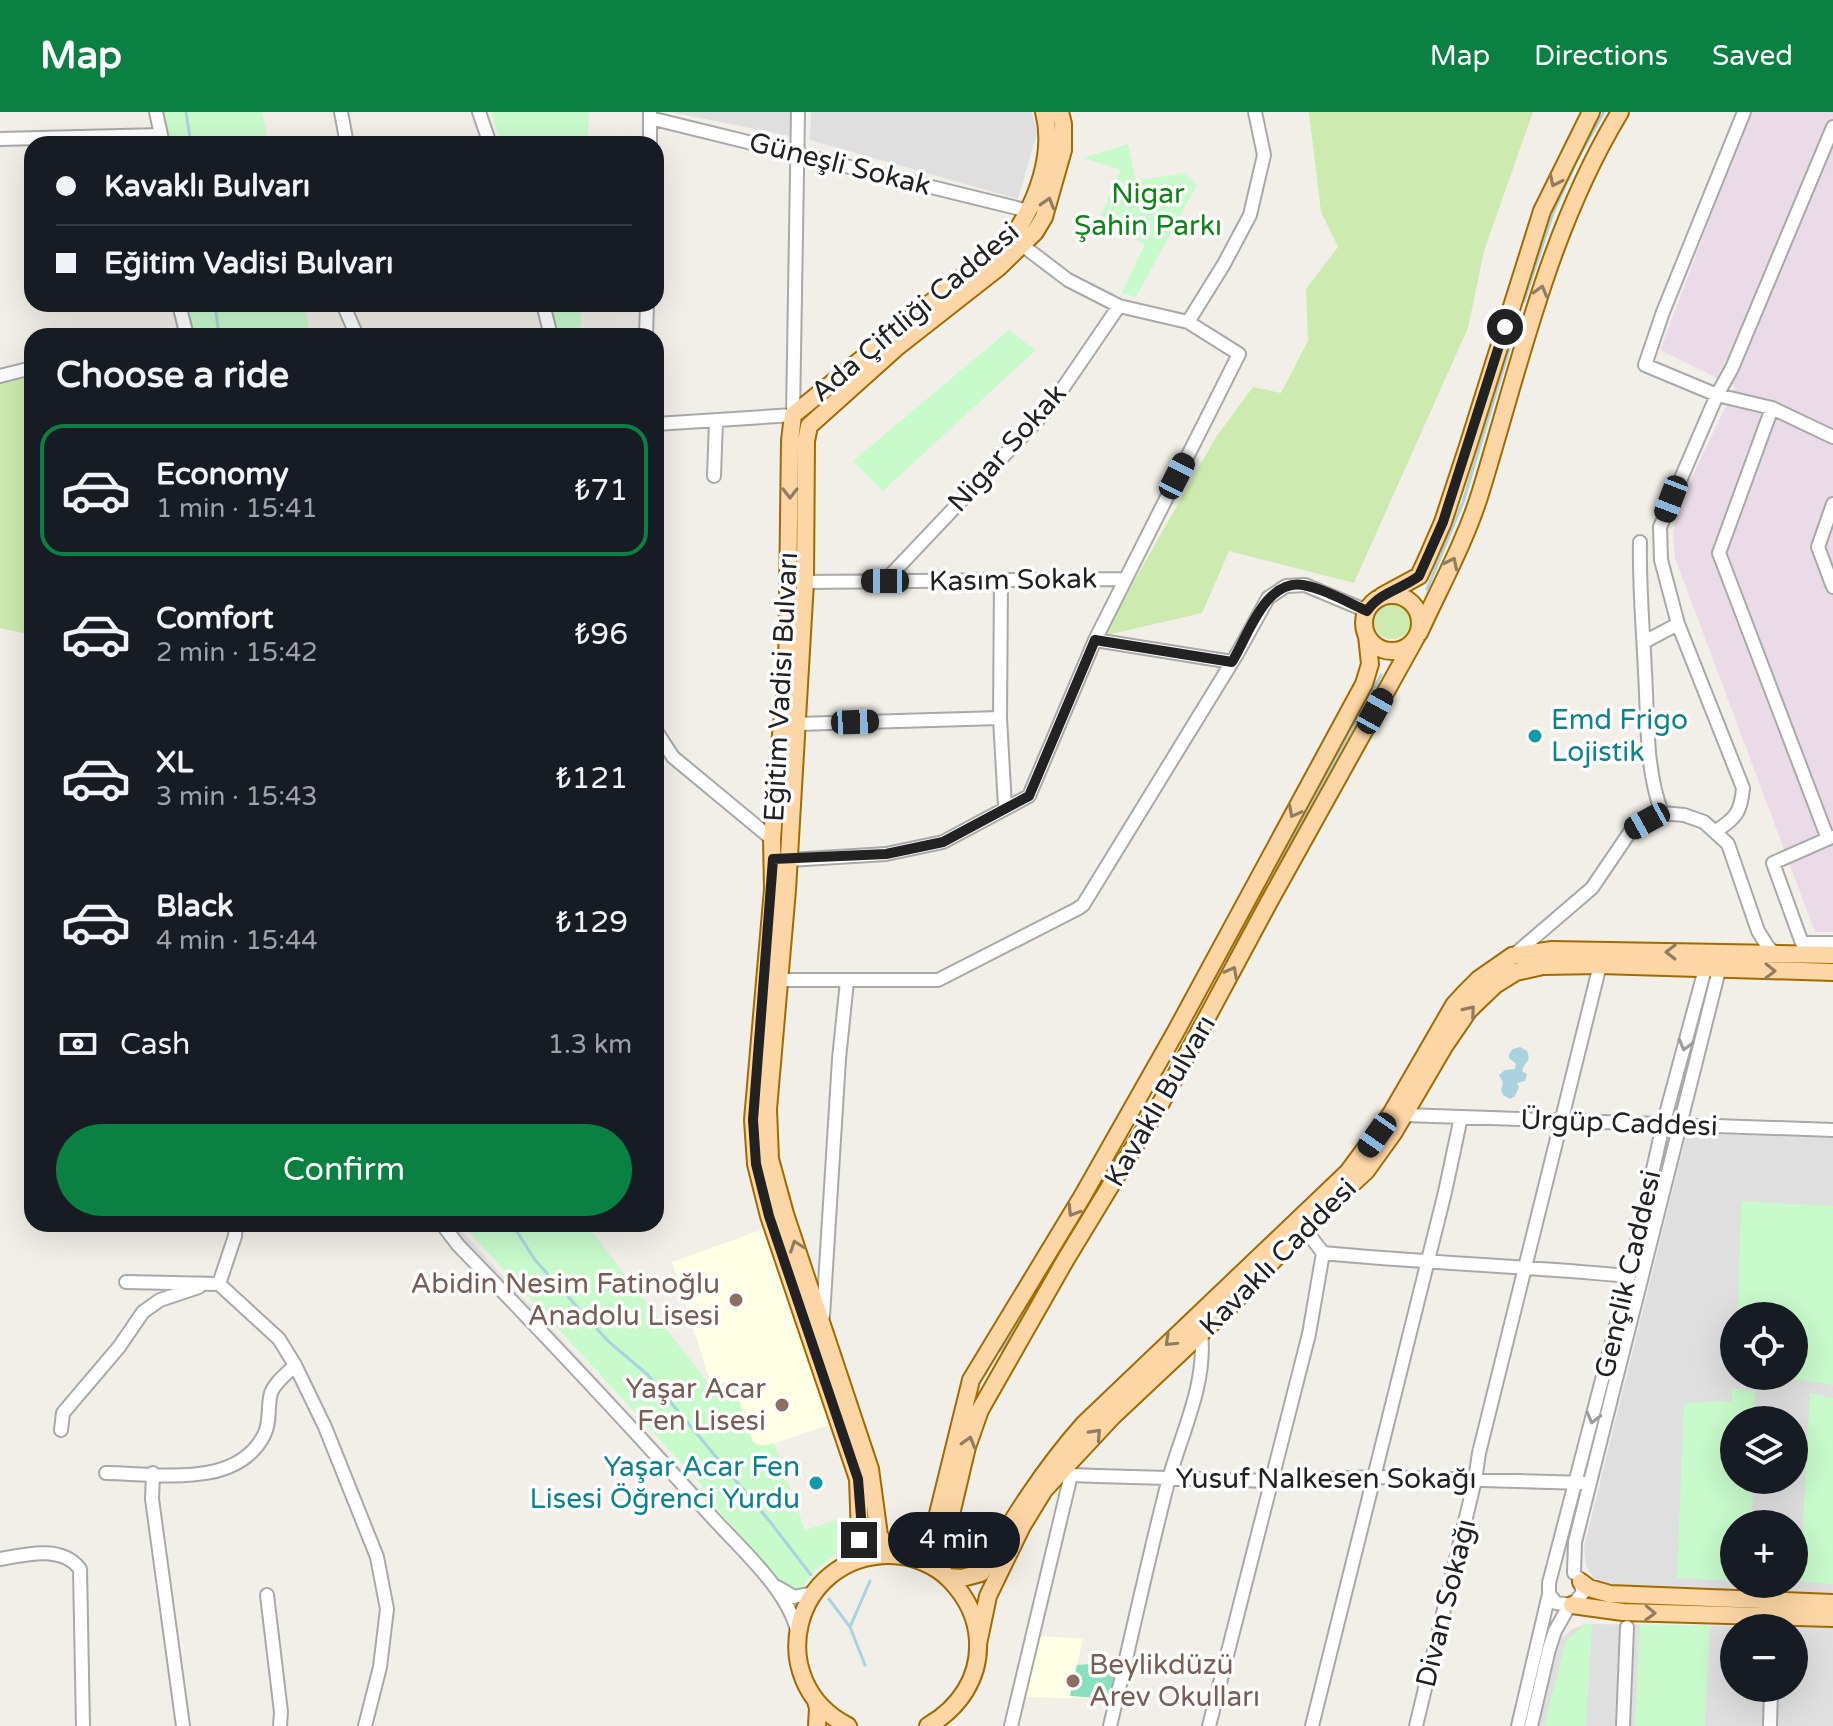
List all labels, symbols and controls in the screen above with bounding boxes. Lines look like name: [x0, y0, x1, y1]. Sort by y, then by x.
text: Map: [40, 33, 122, 79]
text: Map: [1430, 39, 1490, 73]
text: Directions: [1534, 39, 1668, 73]
text: Saved: [1712, 39, 1793, 73]
street label: Güneşli Sokak: [746, 125, 934, 203]
text: Kavaklı Bulvarı: [104, 168, 310, 205]
one-way arrow: [1549, 173, 1565, 188]
park label: Nigar Şahin Parkı: [1074, 177, 1222, 243]
one-way arrow: [1039, 196, 1055, 210]
street label: Ada Çiftliği Caddesi: [804, 215, 1026, 409]
text: Eğitim Vadisi Bulvarı: [104, 245, 393, 282]
one-way arrow: [1532, 285, 1548, 299]
route start: [1487, 309, 1523, 345]
text: Choose a ride: [56, 354, 289, 397]
street label: Nigar Sokak: [941, 377, 1073, 519]
car: [1155, 449, 1199, 503]
icon: car: [60, 454, 132, 526]
text: Economy: [156, 456, 289, 493]
text: ₺71: [574, 472, 628, 509]
car: [1651, 472, 1691, 526]
one-way arrow: [781, 487, 799, 500]
text: 1 min · 15:41: [156, 493, 318, 524]
street label: Eğitim Vadisi Bulvarı: [757, 551, 805, 823]
one-way arrow: [1442, 556, 1458, 571]
street label: Kasım Sokak: [929, 562, 1097, 598]
car: [861, 569, 909, 593]
icon: car: [60, 598, 132, 670]
text: Comfort: [156, 600, 274, 637]
text: ₺96: [574, 616, 628, 653]
text: 2 min · 15:42: [156, 637, 318, 668]
car: [1353, 684, 1397, 738]
place label: Emd Frigo Lojistik: [1551, 703, 1688, 769]
car: [831, 709, 879, 735]
marker: Emd Frigo Lojistik: [1526, 727, 1544, 745]
icon: car: [60, 742, 132, 814]
text: XL: [156, 744, 193, 781]
text: ₺121: [556, 760, 628, 797]
text: 3 min · 15:43: [156, 781, 318, 812]
car: [1620, 799, 1674, 843]
one-way arrow: [1288, 804, 1304, 818]
icon: car: [60, 886, 132, 958]
text: Black: [156, 888, 233, 925]
text: ₺129: [556, 904, 628, 941]
text: 4 min · 15:44: [156, 925, 318, 956]
one-way arrow: [1664, 943, 1677, 961]
one-way arrow: [1764, 962, 1777, 979]
one-way arrow: [1223, 965, 1238, 980]
one-way arrow: [1460, 1006, 1475, 1020]
street label: Kavaklı Bulvarı: [1097, 1009, 1223, 1193]
icon: cash: [56, 1022, 100, 1066]
text: Cash: [120, 1026, 190, 1063]
text: 1.3 km: [548, 1029, 632, 1060]
one-way arrow: [1677, 1037, 1694, 1051]
street label: Ürgüp Caddesi: [1520, 1103, 1718, 1143]
car: [1353, 1108, 1401, 1162]
button: Confirm: [56, 1124, 632, 1216]
street label: Gençlik Caddesi: [1588, 1167, 1668, 1381]
street label: Kavaklı Caddesi: [1192, 1171, 1364, 1343]
one-way arrow: [1068, 1202, 1083, 1217]
one-way arrow: [790, 1240, 806, 1254]
place label: Abidin Nesim Fatinoğlu Anadolu Lisesi: [411, 1267, 720, 1333]
marker: Abidin Nesim Fatinoğlu Anadolu Lisesi: [727, 1291, 745, 1309]
map controls: [1720, 1302, 1808, 1702]
button: locate: [1720, 1302, 1808, 1390]
one-way arrow: [1164, 1332, 1179, 1346]
place label: Yaşar Acar Fen Lisesi: [626, 1372, 766, 1438]
marker: Yaşar Acar Fen Lisesi: [773, 1396, 791, 1414]
button: layers: [1720, 1406, 1808, 1494]
one-way arrow: [1586, 1411, 1603, 1425]
one-way arrow: [1087, 1429, 1101, 1443]
one-way arrow: [960, 1436, 976, 1450]
place label: Yaşar Acar Fen Lisesi Öğrenci Yurdu: [530, 1450, 800, 1516]
street label: Yusuf Nalkesen Sokağı: [1176, 1462, 1476, 1496]
marker: Yaşar Acar Fen Lisesi Öğrenci Yurdu: [807, 1474, 825, 1492]
button: +: [1720, 1510, 1808, 1598]
callout: 4 min: [887, 1512, 1019, 1568]
street label: Divan Sokağı: [1409, 1515, 1483, 1691]
route end: [841, 1522, 877, 1558]
text: 4 min: [919, 1524, 989, 1555]
one-way arrow: [1644, 1604, 1657, 1621]
button: −: [1720, 1614, 1808, 1702]
place label: Beylikdüzü Arev Okulları: [1089, 1648, 1260, 1714]
marker: Beylikdüzü Arev Okulları: [1064, 1672, 1082, 1690]

